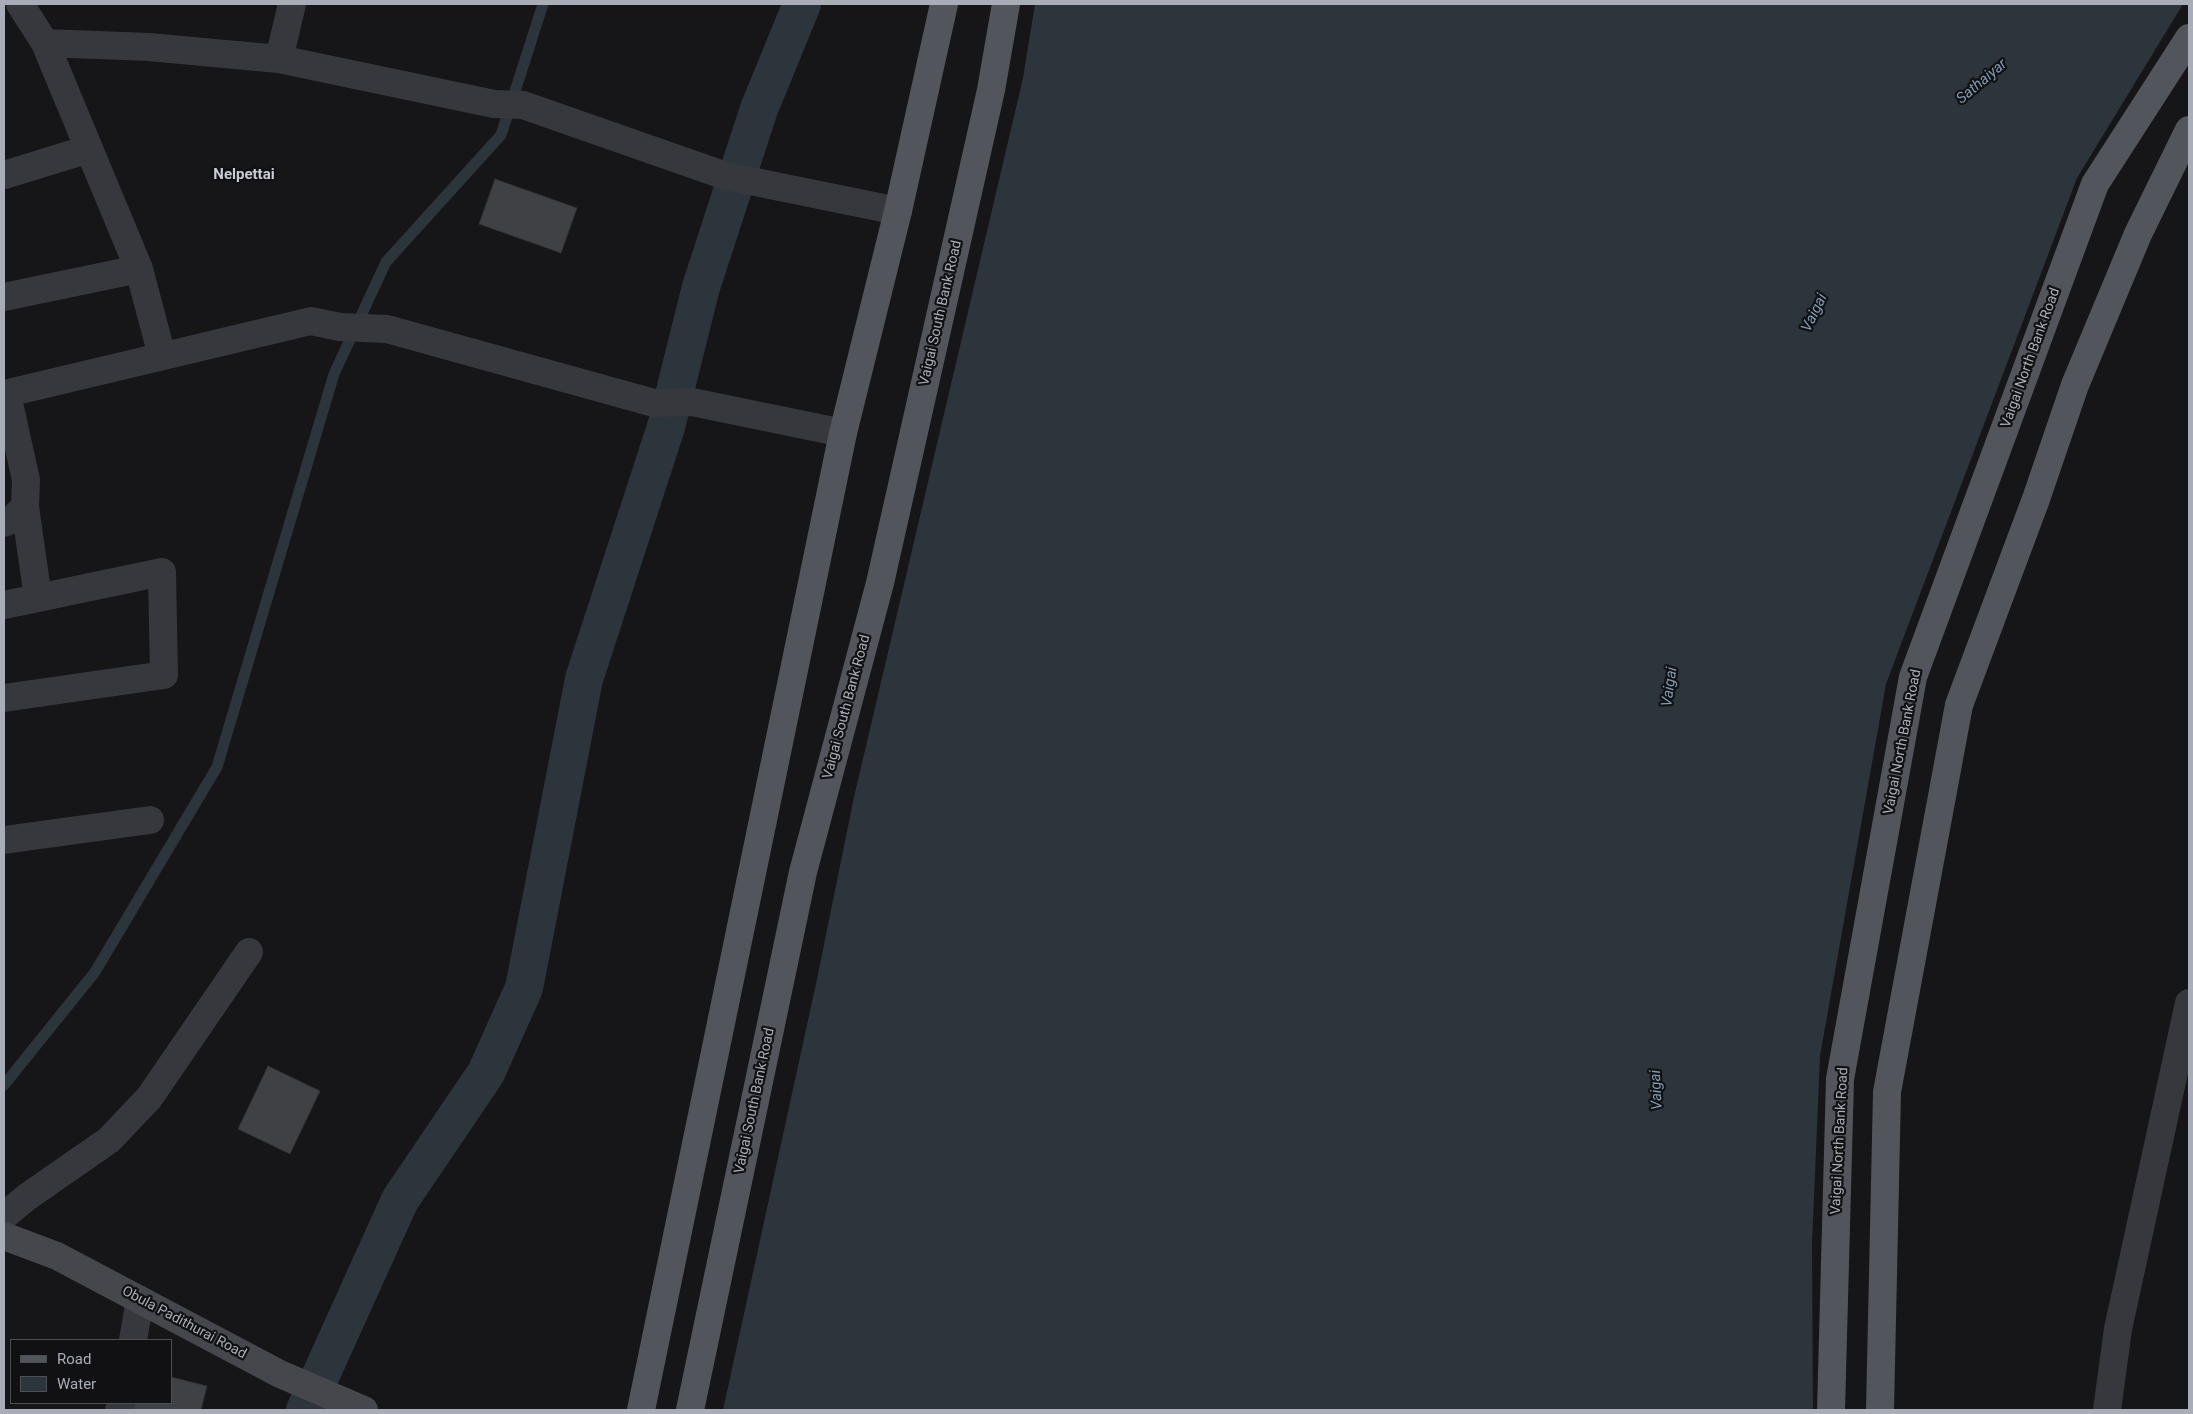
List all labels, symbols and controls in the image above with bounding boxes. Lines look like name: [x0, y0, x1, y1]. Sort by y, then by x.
water label: Sathaiyar: [1953, 56, 2011, 108]
district label: Nelpettai: [213, 166, 275, 184]
street label: Vaigai South Bank Road: [916, 239, 966, 387]
street label: Vaigai North Bank Road: [1998, 286, 2064, 430]
water label: Vaigai: [1798, 291, 1832, 335]
street label: Vaigai South Bank Road: [820, 633, 874, 781]
water label: Vaigai: [1658, 666, 1682, 708]
street label: Vaigai North Bank Road: [1881, 668, 1925, 816]
street label: Vaigai South Bank Road: [731, 1027, 779, 1175]
street label: Vaigai North Bank Road: [1828, 1067, 1852, 1215]
water label: Vaigai: [1647, 1070, 1667, 1110]
street label: Obula Padithurai Road: [119, 1283, 249, 1363]
legend: [10, 1339, 172, 1404]
text: Road: [57, 1350, 91, 1368]
text: Water: [57, 1375, 96, 1393]

